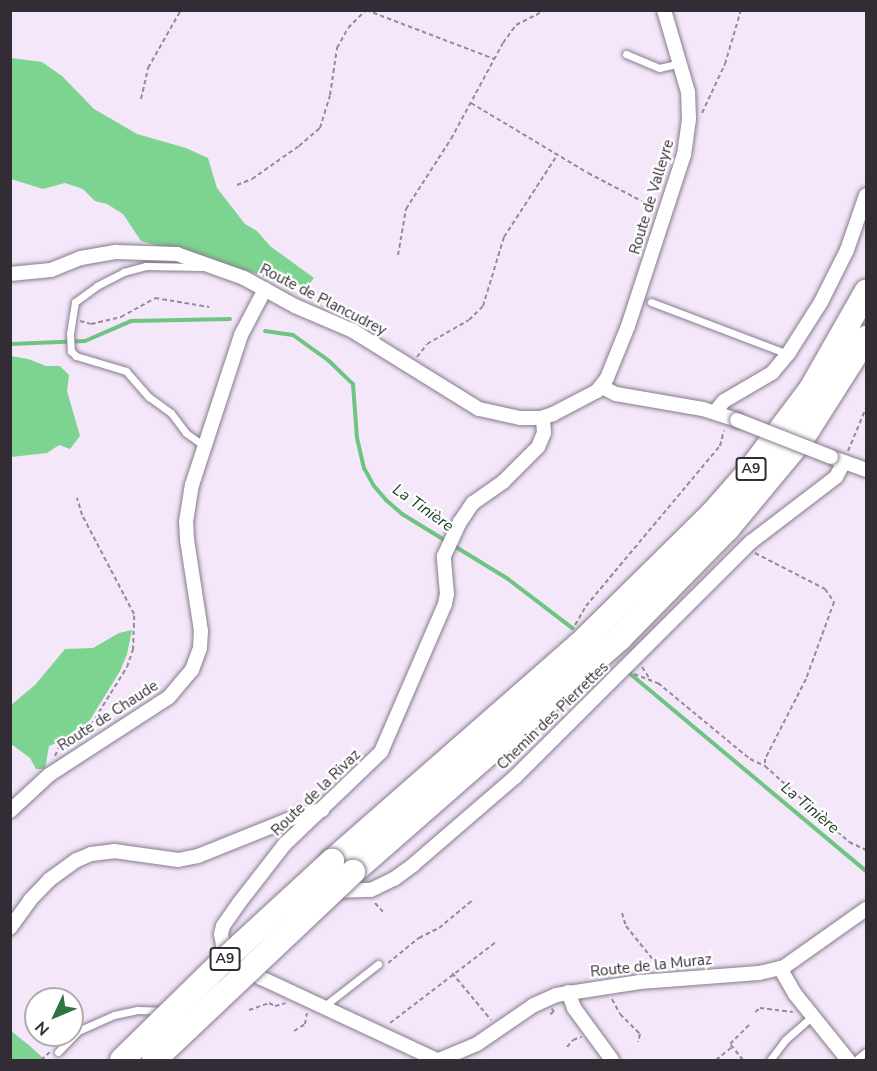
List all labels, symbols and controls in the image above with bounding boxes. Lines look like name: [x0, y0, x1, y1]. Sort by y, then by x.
street label: Route de Valleyre: [626, 137, 678, 257]
street label: Route de Plancudrey: [257, 260, 389, 340]
road number: A9: [734, 458, 768, 480]
water label: La Tinière: [389, 480, 457, 536]
street label: Chemin des Pierrettes: [493, 658, 613, 774]
street label: Route de Chaude: [54, 677, 162, 755]
street label: Route de la Rivaz: [268, 746, 364, 840]
water label: La Tinière: [777, 778, 843, 838]
road number: A9: [208, 948, 242, 970]
street label: Route de la Muraz: [589, 951, 713, 981]
north arrow: [24, 987, 84, 1047]
text: N: [30, 1016, 55, 1040]

